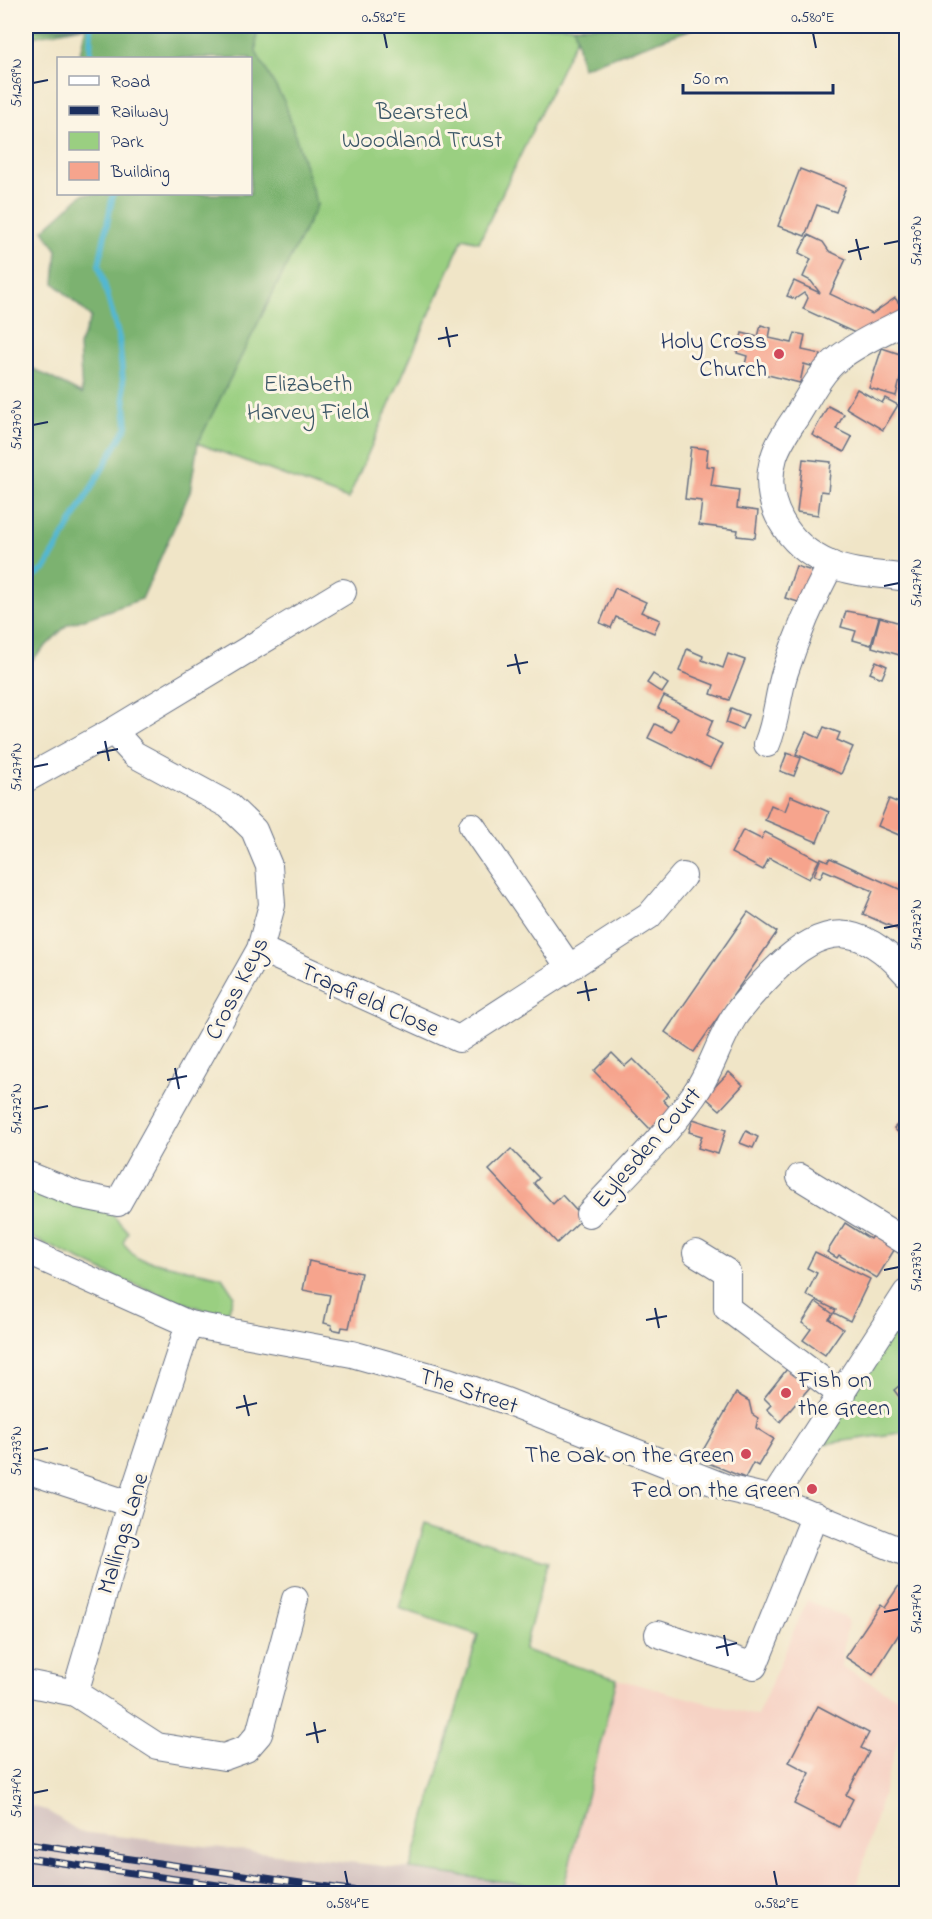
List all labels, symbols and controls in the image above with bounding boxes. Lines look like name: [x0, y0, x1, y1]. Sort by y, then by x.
text: 0.582°E: [362, 7, 406, 29]
text: 0.580°E: [791, 7, 835, 29]
legend: [57, 57, 252, 195]
scale bar: [683, 57, 833, 95]
text: 51.269°N: [6, 58, 28, 108]
text: 50 m: [692, 67, 729, 93]
text: Road: [111, 70, 150, 96]
park label: Bearsted Woodland Trust: [342, 96, 502, 159]
text: Railway: [111, 100, 168, 126]
text: Park: [111, 130, 144, 156]
text: Building: [110, 160, 170, 187]
text: 51.270°N: [906, 216, 928, 266]
place label: Holy Cross Church: [660, 325, 767, 388]
marker: Holy Cross Church: [772, 347, 786, 361]
park label: Elizabeth Harvey Field: [247, 368, 370, 432]
text: 51.270°N: [6, 400, 28, 450]
text: 51.271°N: [906, 559, 928, 607]
text: 51.271°N: [6, 743, 28, 791]
text: 51.272°N: [906, 899, 928, 951]
street label: Cross Keys: [197, 932, 280, 1047]
street label: Trapfield Close: [294, 955, 445, 1048]
street label: Eylesden Court: [585, 1080, 712, 1218]
text: 51.272°N: [6, 1083, 28, 1135]
text: 51.273°N: [906, 1242, 928, 1292]
street label: The Street: [414, 1360, 522, 1425]
place label: Fish on the Green: [797, 1364, 890, 1427]
marker: Fish on the Green: [779, 1386, 793, 1400]
text: 51.273°N: [6, 1426, 28, 1476]
place label: The Oak on the Green: [525, 1439, 734, 1474]
marker: The Oak on the Green: [739, 1447, 753, 1461]
street label: Mallings Lane: [89, 1469, 159, 1599]
place label: Fed on the Green: [631, 1474, 800, 1509]
marker: Fed on the Green: [805, 1482, 819, 1496]
text: 51.274°N: [906, 1584, 928, 1634]
text: 51.274°N: [6, 1768, 28, 1818]
text: 0.584°E: [326, 1893, 370, 1915]
text: 0.582°E: [755, 1893, 799, 1915]

